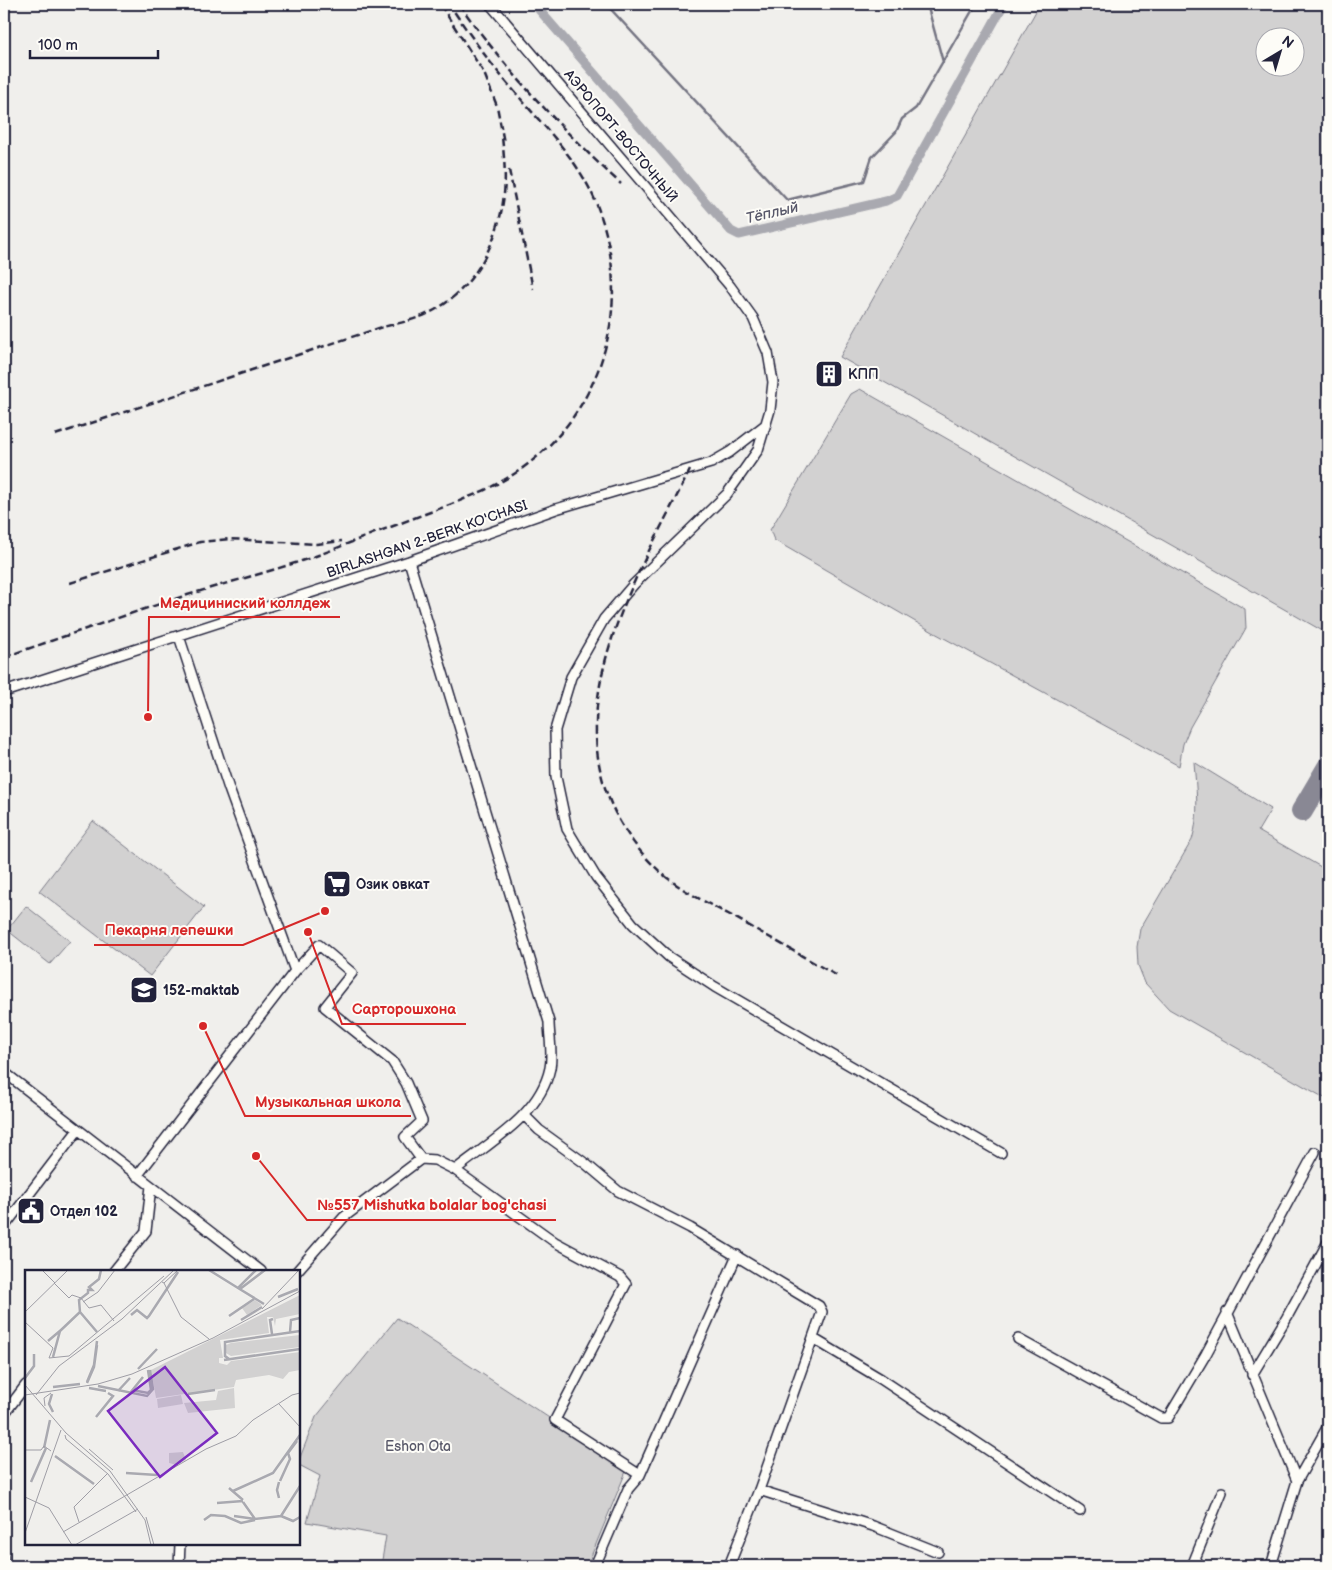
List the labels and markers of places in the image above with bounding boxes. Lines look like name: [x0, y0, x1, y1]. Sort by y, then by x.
building icon: КПП: [814, 359, 844, 389]
place label: КПП: [848, 366, 879, 383]
callout: Медициниский коллдеж: [149, 587, 340, 617]
supermarket icon: Озик овкат: [322, 869, 352, 899]
place label: Озик овкат: [356, 876, 430, 893]
callout: Пекарня лепешки: [94, 915, 243, 945]
school or university icon: 152-maktab: [129, 975, 159, 1005]
place label: 152-maktab: [163, 982, 239, 999]
callout: Сарторошхона: [342, 994, 466, 1024]
callout: Музыкальная школа: [245, 1086, 411, 1116]
callout: №557 Mishutka bolalar bog'chasi: [307, 1190, 556, 1220]
public building icon: Отдел 102: [16, 1196, 46, 1226]
place label: Отдел 102: [50, 1203, 118, 1220]

